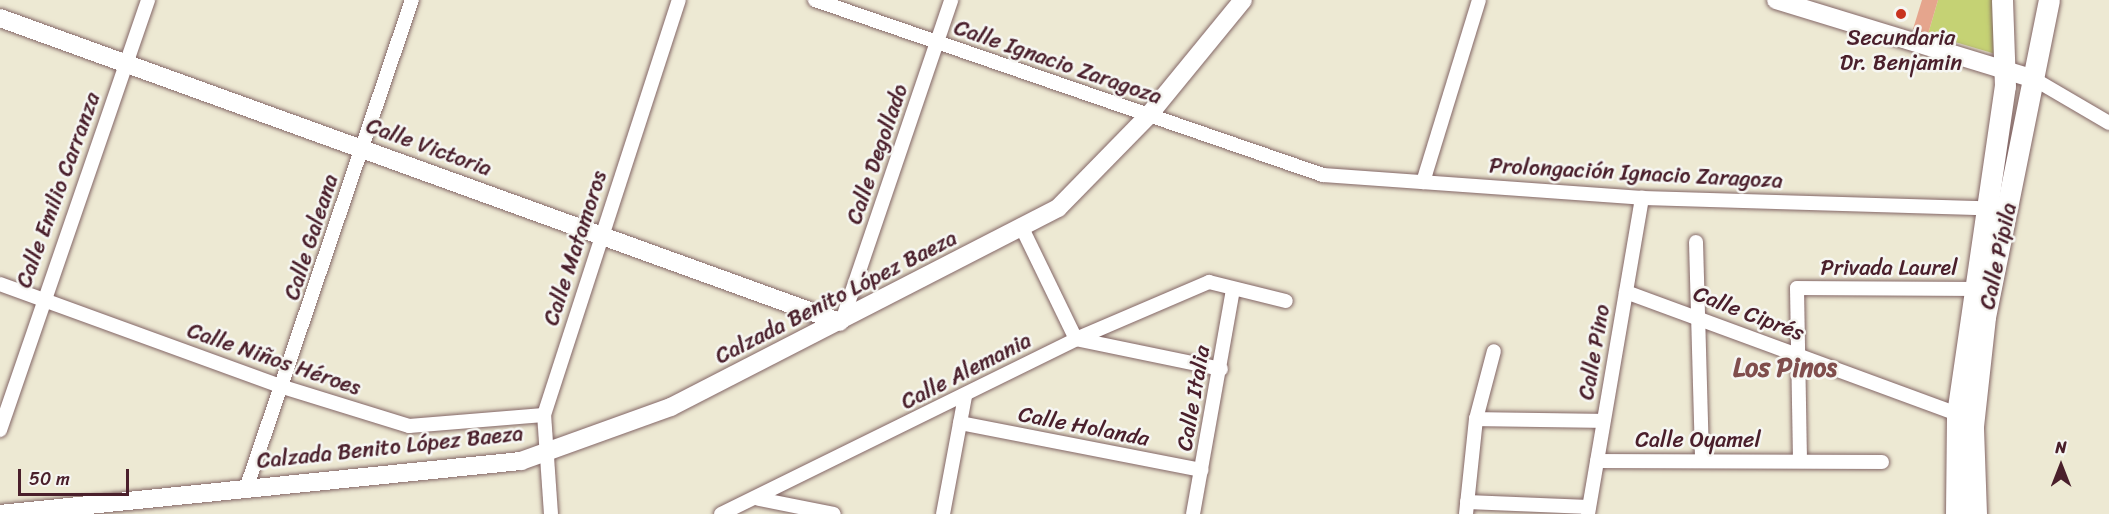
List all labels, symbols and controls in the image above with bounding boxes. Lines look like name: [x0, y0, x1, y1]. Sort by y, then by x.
marker: Secundaria Dr. Benjamin: [1894, 7, 1908, 21]
street label: Calle Ignacio Zaragoza: [951, 14, 1165, 110]
place label: Secundaria Dr. Benjamin: [1840, 24, 1962, 76]
street label: Calle Degollado: [841, 80, 913, 228]
street label: Calle Emilio Carranza: [10, 89, 106, 291]
street label: Calle Victoria: [363, 112, 495, 182]
street label: Prolongación Ignacio Zaragoza: [1489, 152, 1783, 194]
street label: Calle Matamoros: [537, 167, 613, 329]
street label: Calle Galeana: [278, 171, 344, 303]
street label: Calle Pípila: [1974, 200, 2022, 312]
street label: Calzada Benito López Baeza: [710, 224, 962, 370]
street label: Privada Laurel: [1821, 255, 1957, 281]
street label: Calle Ciprés: [1691, 280, 1807, 346]
street label: Calle Pino: [1573, 302, 1615, 402]
street label: Calle Niños Héroes: [183, 317, 365, 401]
street label: Calle Alemania: [896, 327, 1036, 415]
street label: Calle Italia: [1171, 343, 1215, 453]
district label: Los Pinos: [1732, 352, 1838, 384]
street label: Calle Holanda: [1016, 400, 1152, 452]
street label: Calzada Benito López Baeza: [255, 420, 525, 474]
street label: Calle Oyamel: [1635, 427, 1761, 453]
text: N: [2055, 433, 2067, 462]
north arrow: [2031, 436, 2091, 496]
scale bar: [21, 457, 132, 495]
text: 50 m: [29, 463, 70, 495]

